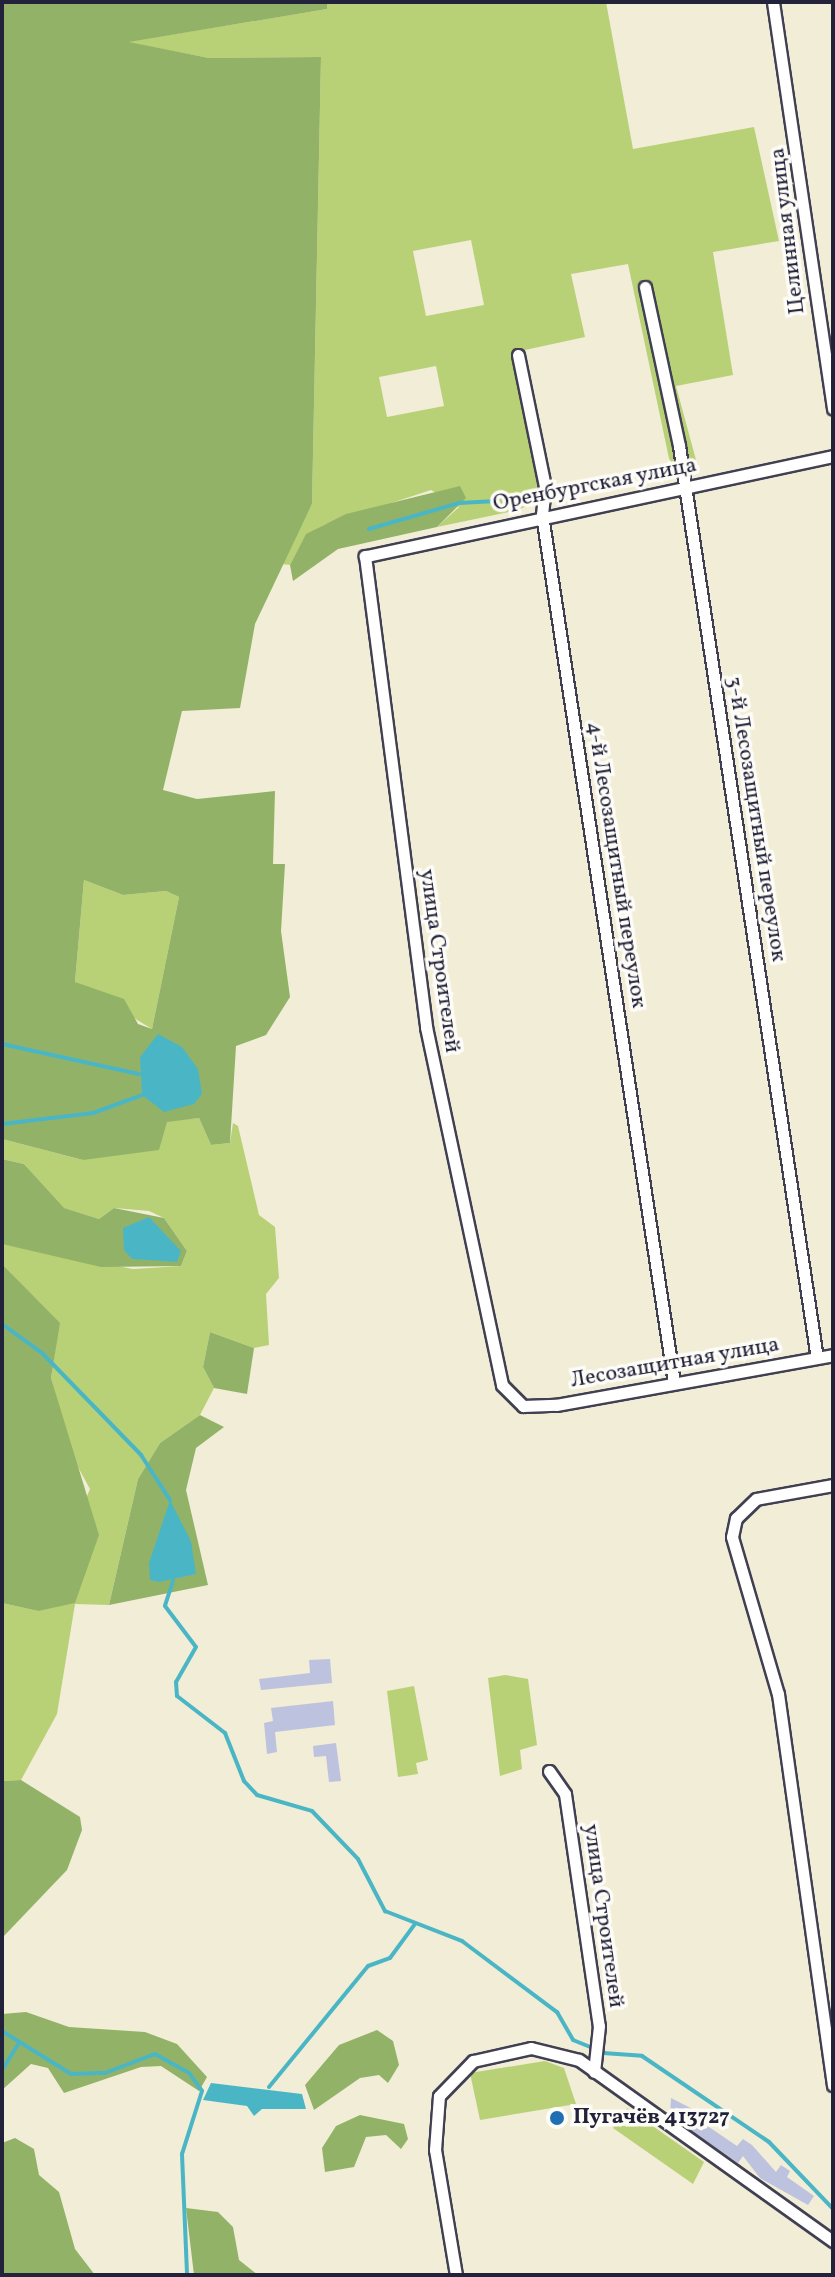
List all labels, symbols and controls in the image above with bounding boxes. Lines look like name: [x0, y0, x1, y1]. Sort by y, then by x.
street label: Целинная улица: [765, 146, 811, 316]
street label: Оренбургская улица: [491, 452, 699, 518]
street label: 3-й Лесозащитный переулок: [720, 674, 792, 964]
street label: 4-й Лесозащитный переулок: [580, 720, 652, 1010]
street label: улица Строителей: [413, 867, 465, 1055]
street label: Лесозащитная улица: [568, 1332, 782, 1394]
street label: улица Строителей: [577, 1822, 629, 2010]
place label: Пугачёв 413727: [573, 2105, 730, 2131]
marker: Пугачёв 413727: [548, 2109, 566, 2127]

